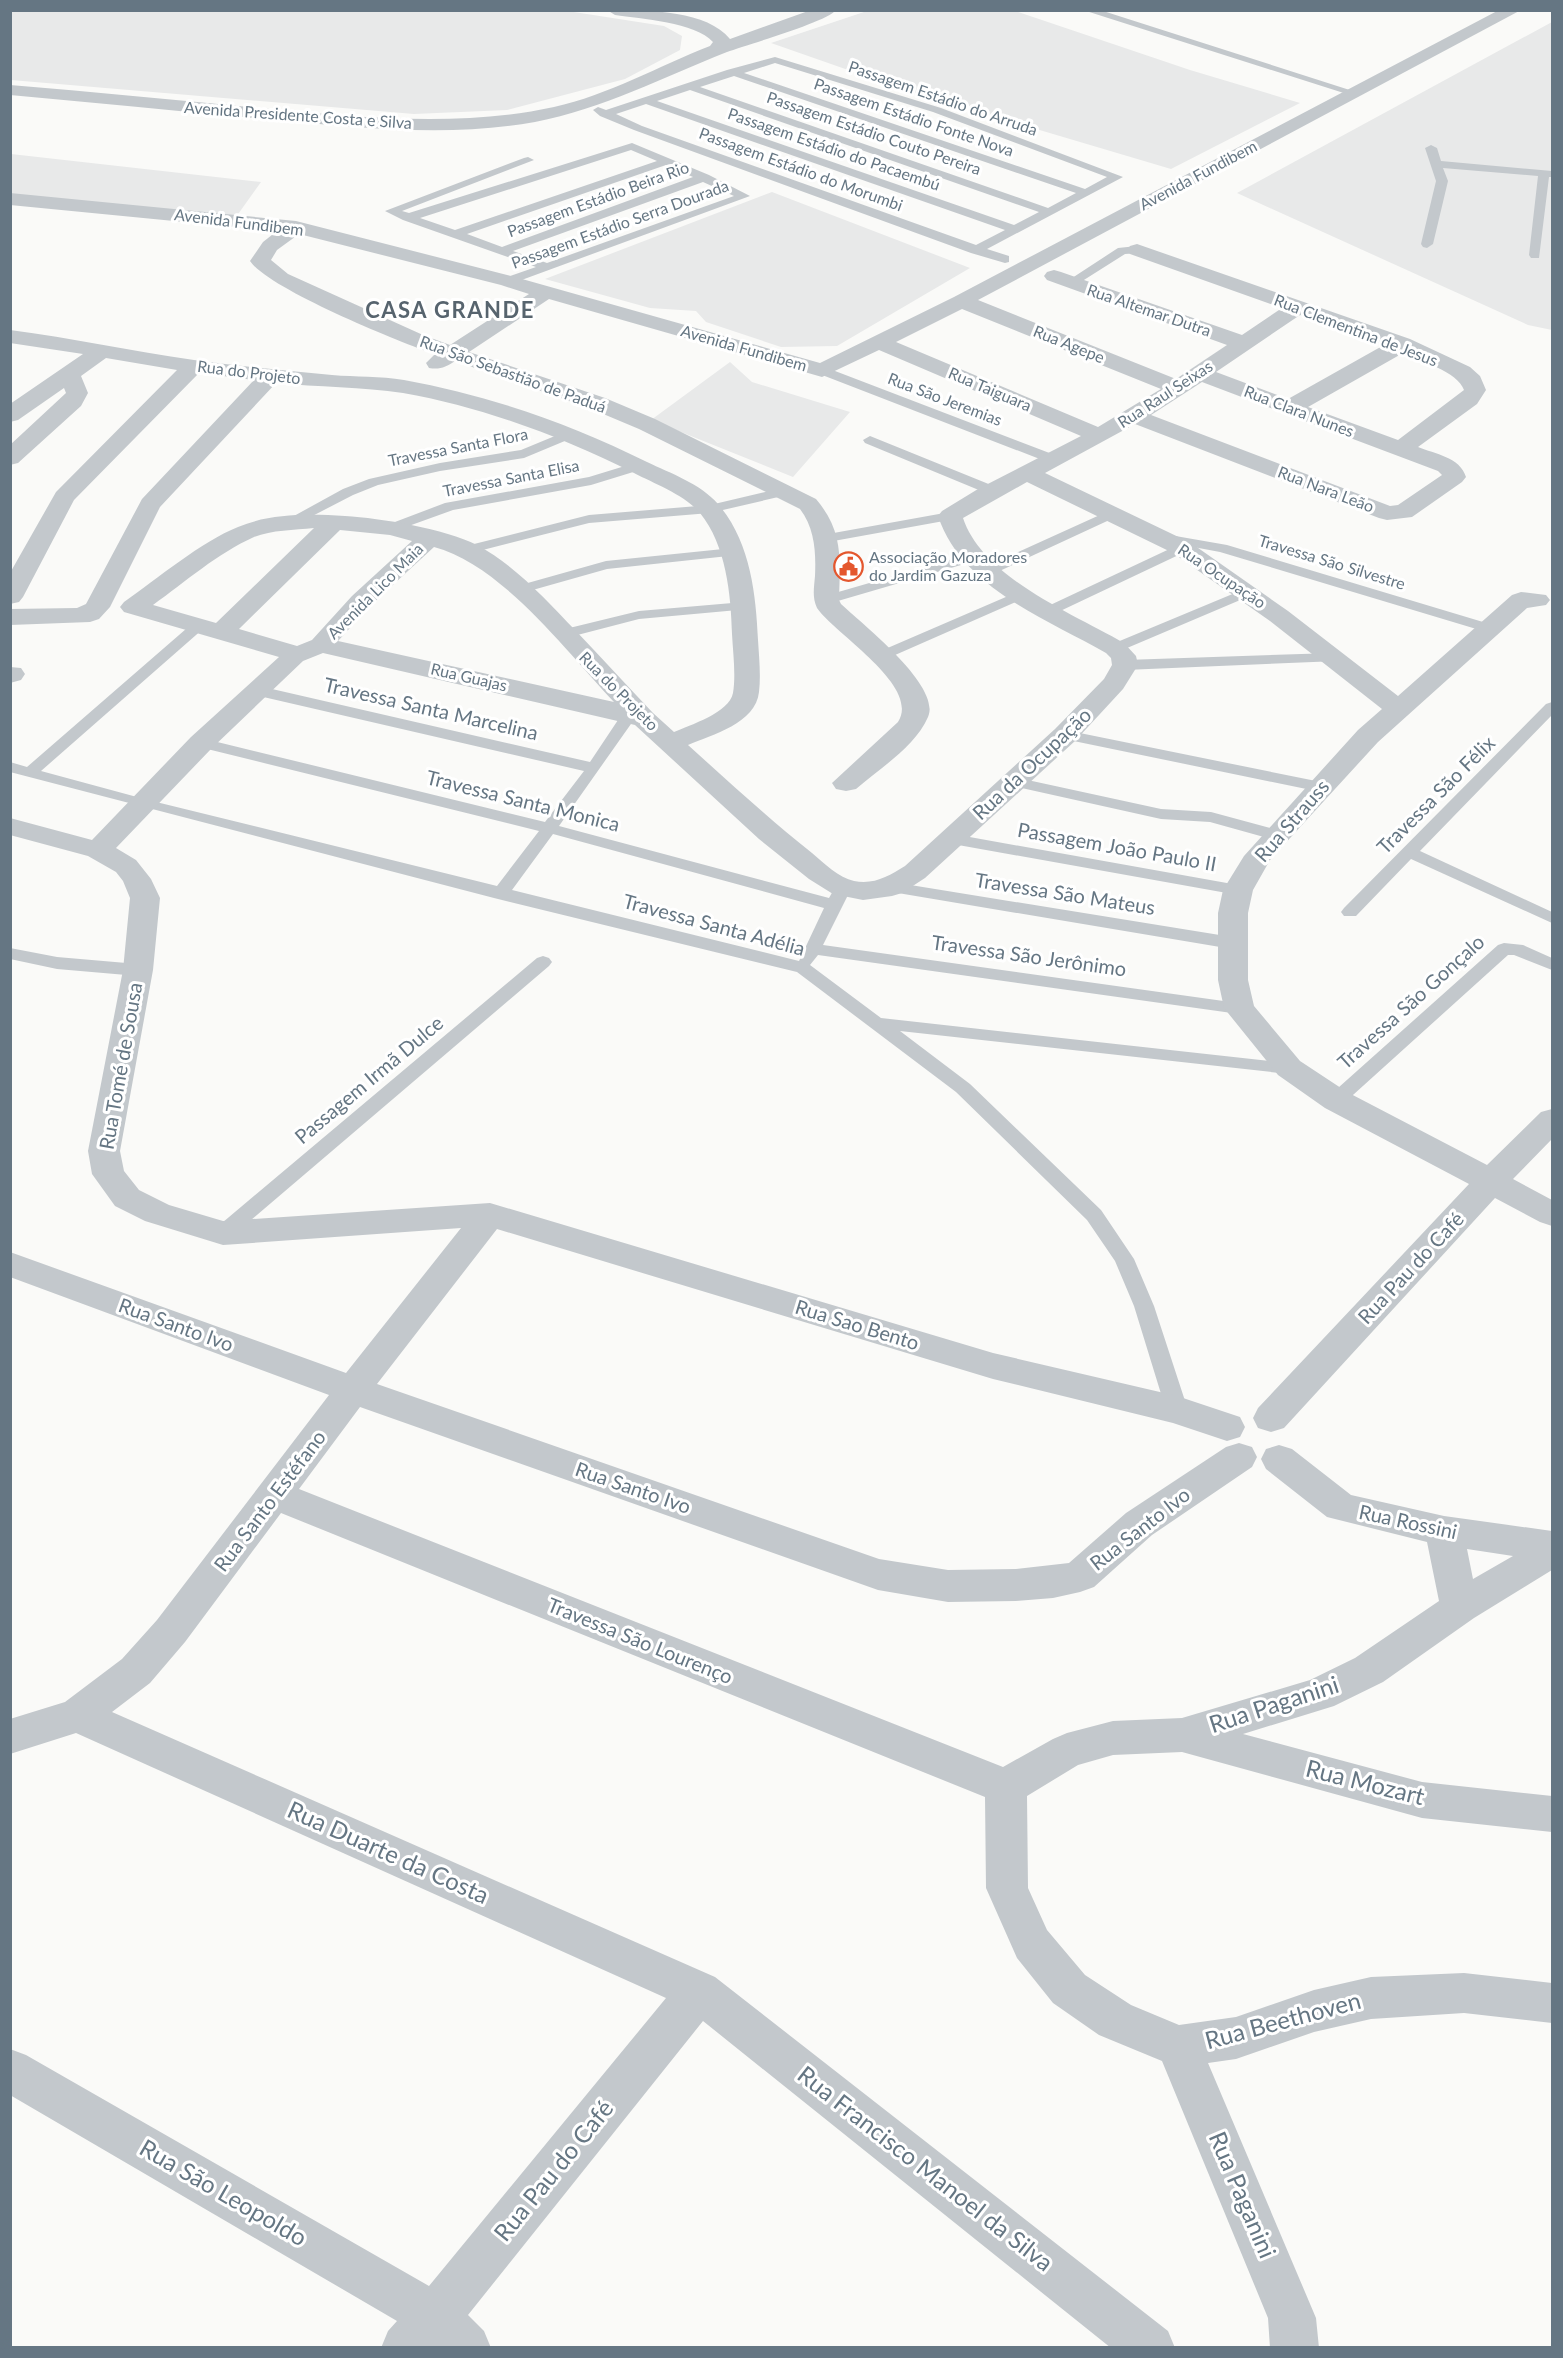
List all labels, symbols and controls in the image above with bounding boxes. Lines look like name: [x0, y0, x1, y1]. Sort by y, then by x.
street label: Passagem Estádio do Arruda: [846, 56, 1040, 139]
street label: Passagem Estádio Fonte Nova: [812, 73, 1017, 160]
street label: Passagem Estádio Couto Pereira: [765, 87, 984, 178]
street label: Avenida Presidente Costa e Silva: [184, 97, 413, 132]
street label: Passagem Estádio do Pacaembú: [726, 103, 943, 194]
street label: Passagem Estádio do Morumbi: [697, 123, 906, 214]
street label: Avenida Fundibem: [1136, 136, 1260, 213]
street label: Passagem Estádio Beira Rio: [504, 157, 691, 240]
street label: Passagem Estádio Serra Dourada: [509, 175, 731, 272]
street label: Avenida Fundibem: [173, 204, 305, 239]
street label: Rua Altemar Dutra: [1085, 279, 1214, 340]
street label: Rua Clementina de Jesus: [1272, 290, 1441, 370]
district label: CASA GRANDE: [365, 296, 535, 323]
street label: Avenida Fundibem: [679, 320, 809, 375]
street label: Rua Agepe: [1031, 321, 1108, 366]
street label: Rua São Sebastião de Paduá: [417, 331, 609, 416]
street label: Rua do Projeto: [196, 356, 302, 387]
street label: Rua Raul Seixas: [1114, 356, 1216, 431]
street label: Rua Taiguara: [946, 363, 1035, 415]
street label: Rua São Jeremias: [885, 368, 1005, 429]
street label: Rua Clara Nunes: [1242, 381, 1357, 440]
street label: Travessa Santa Flora: [386, 424, 529, 469]
street label: Travessa Santa Elisa: [441, 455, 581, 500]
street label: Rua Nara Leão: [1275, 461, 1377, 516]
street label: Travessa São Silvestre: [1256, 530, 1408, 593]
street label: Avenida Lico Maia: [323, 539, 426, 642]
street label: Rua Ocupação: [1175, 539, 1270, 612]
place label: Associação Moradores do Jardim Gazuza: [869, 547, 1027, 584]
public building icon: Associação Moradores do Jardim Gazuza: [832, 550, 864, 582]
street label: Rua do Projeto: [576, 647, 663, 734]
street label: Rua Guajas: [429, 659, 509, 695]
street label: Travessa Santa Marcelina: [322, 672, 541, 744]
street label: Rua da Ocupação: [967, 702, 1096, 824]
street label: Travessa São Félix: [1371, 730, 1499, 858]
street label: Travessa Santa Monica: [424, 764, 622, 836]
street label: Rua Strauss: [1249, 774, 1334, 866]
street label: Passagem João Paulo II: [1016, 817, 1219, 875]
street label: Travessa São Mateus: [973, 867, 1157, 919]
street label: Travessa Santa Adélia: [621, 888, 808, 960]
street label: Travessa São Jerônimo: [930, 929, 1128, 981]
street label: Travessa São Gonçalo: [1332, 929, 1489, 1073]
street label: Rua Tomé de Sousa: [93, 980, 147, 1151]
street label: Passagem Irmã Dulce: [289, 1010, 447, 1148]
street label: Rua Pau do Café: [1352, 1206, 1468, 1328]
street label: Rua Santo Ivo: [116, 1292, 237, 1356]
street label: Rua Sao Bento: [792, 1294, 922, 1354]
street label: Rua Santo Estéfano: [208, 1425, 330, 1576]
street label: Rua Santo Ivo: [573, 1456, 694, 1518]
street label: Rua Santo Ivo: [1085, 1482, 1194, 1575]
street label: Rua Rossini: [1357, 1499, 1459, 1543]
street label: Travessa São Lourenço: [544, 1592, 737, 1688]
street label: Rua Paganini: [1205, 1669, 1342, 1738]
street label: Rua Mozart: [1303, 1753, 1428, 1810]
street label: Rua Duarte da Costa: [283, 1794, 494, 1909]
street label: Rua Beethoven: [1202, 1985, 1364, 2054]
street label: Rua Francisco Manoel da Silva: [792, 2059, 1059, 2277]
street label: Rua Pau do Café: [487, 2094, 619, 2246]
street label: Rua Paganini: [1204, 2127, 1283, 2262]
street label: Rua São Leopoldo: [135, 2132, 312, 2251]

